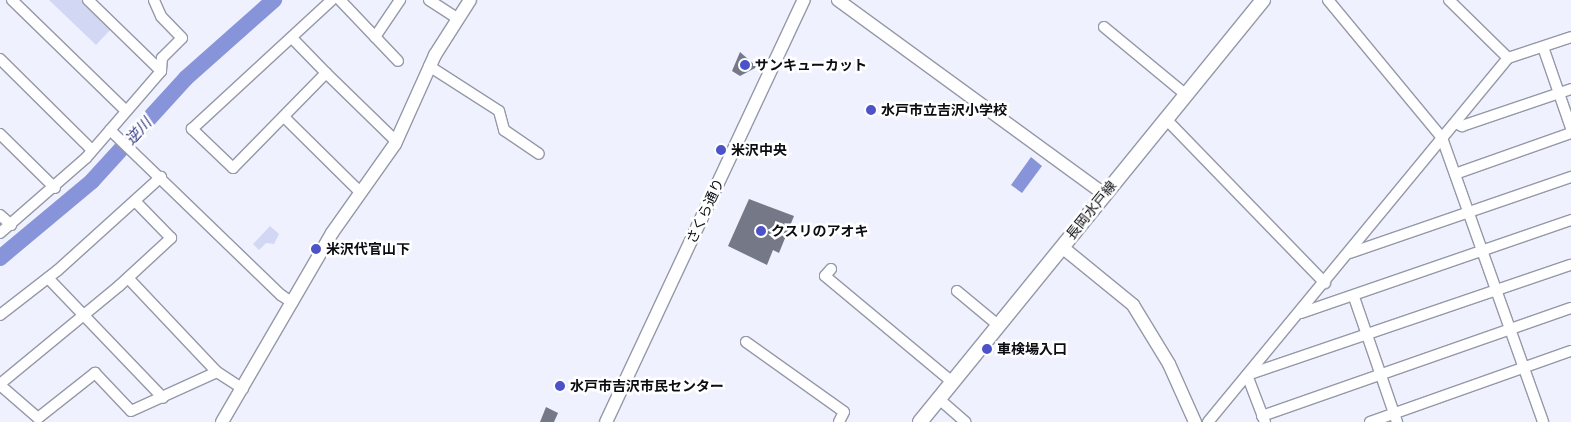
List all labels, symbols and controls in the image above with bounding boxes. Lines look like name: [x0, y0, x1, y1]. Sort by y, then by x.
place label: サンキューカット: [755, 57, 867, 73]
marker: サンキューカット: [739, 59, 751, 71]
place label: 水戸市立吉沢小学校: [881, 102, 1007, 118]
marker: 水戸市立吉沢小学校: [865, 104, 877, 116]
water label: 逆川: [121, 114, 155, 148]
place label: 米沢中央: [731, 142, 787, 158]
marker: 米沢中央: [715, 144, 727, 156]
street label: さくら通り: [683, 176, 727, 246]
street label: 長岡水戸線: [1062, 178, 1120, 242]
place label: クスリのアオキ: [771, 223, 869, 239]
marker: クスリのアオキ: [755, 225, 767, 237]
place label: 米沢代官山下: [326, 241, 410, 257]
marker: 米沢代官山下: [310, 243, 322, 255]
place label: 車検場入口: [997, 341, 1067, 357]
marker: 車検場入口: [981, 343, 993, 355]
place label: 水戸市吉沢市民センター: [570, 378, 724, 394]
marker: 水戸市吉沢市民センター: [554, 380, 566, 392]

